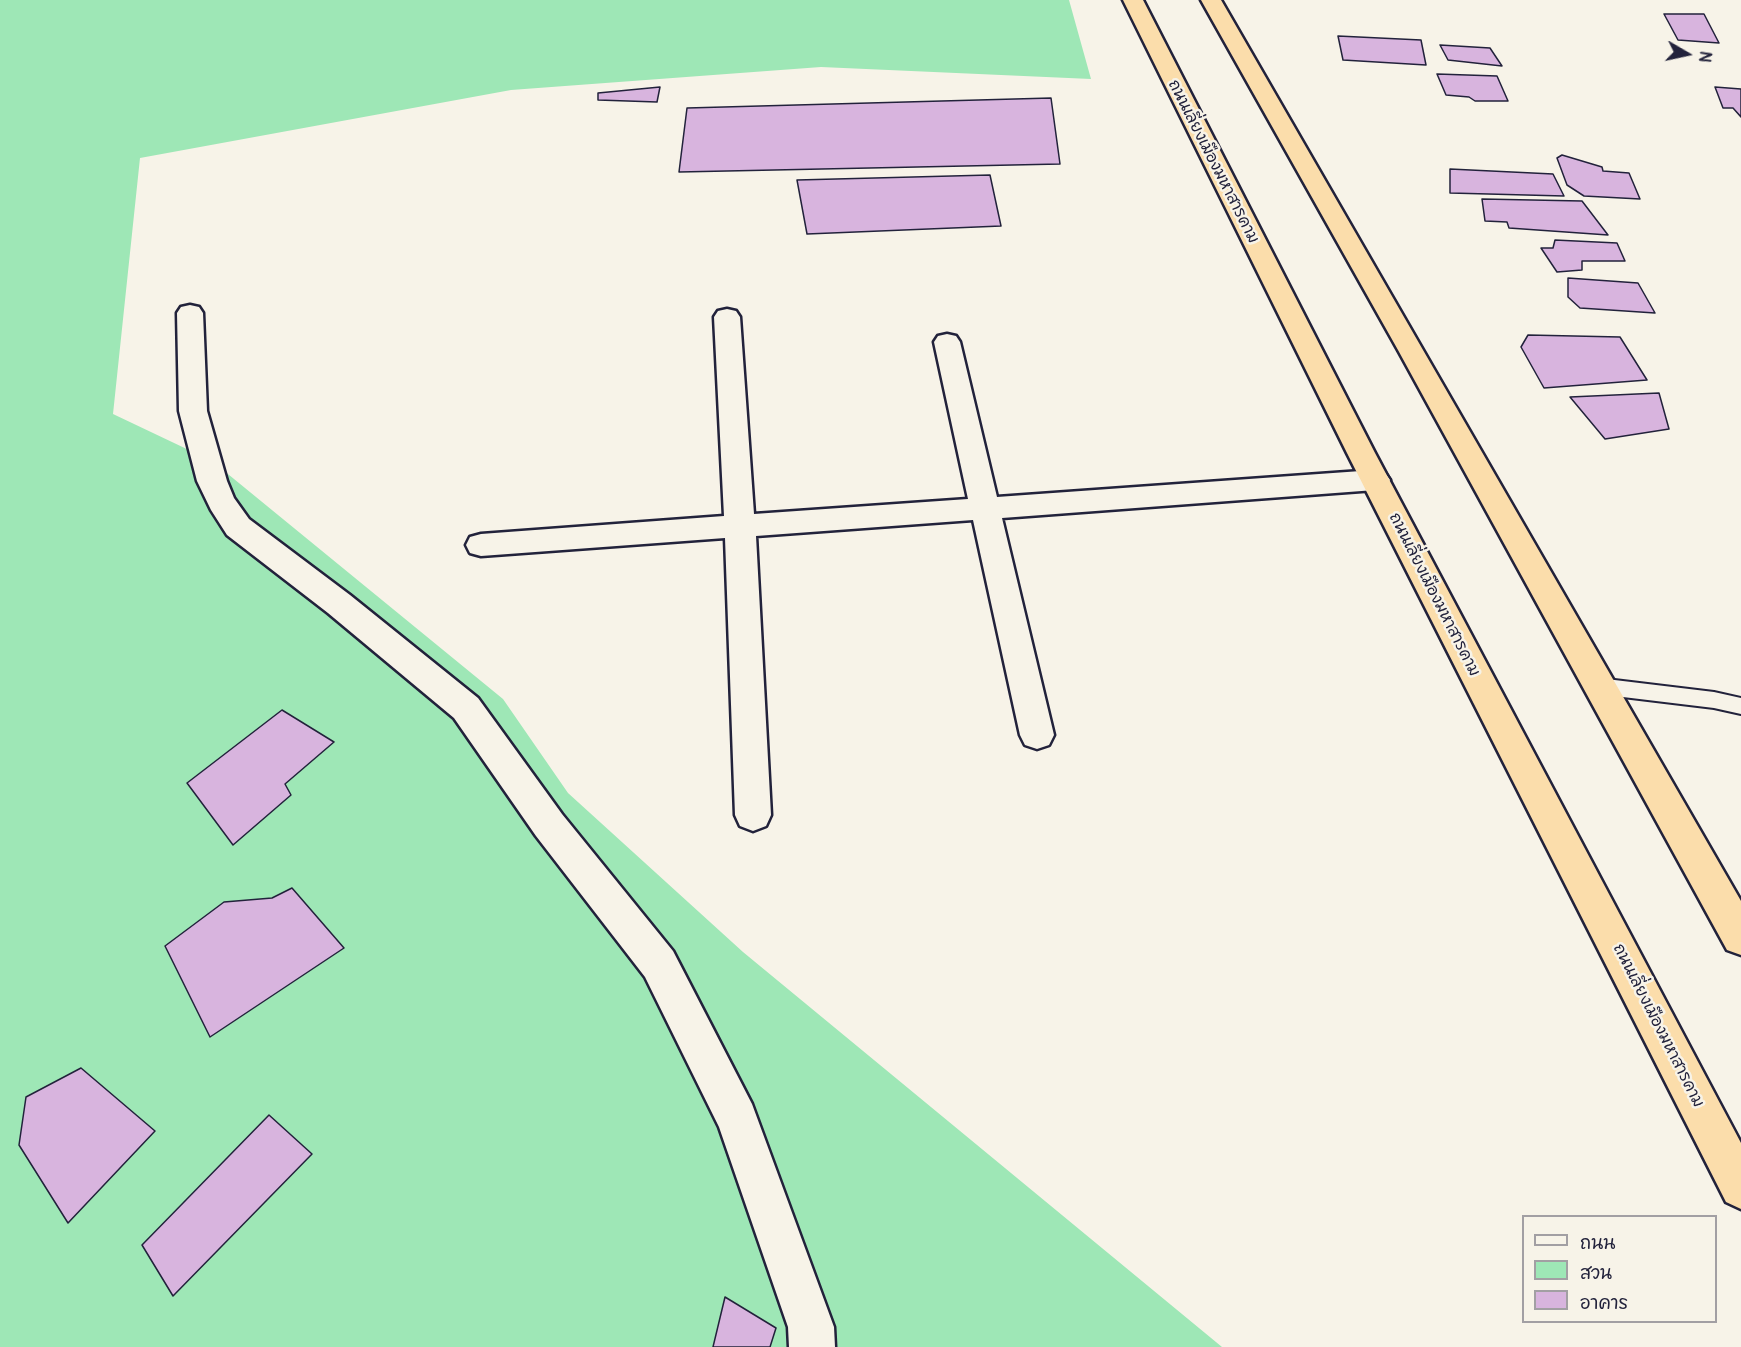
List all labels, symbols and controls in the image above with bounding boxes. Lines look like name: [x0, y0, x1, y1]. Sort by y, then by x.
north arrow: [1657, 24, 1717, 84]
text: N: [1694, 50, 1716, 64]
street label: ถนนเลี่ยงเมืองมหาสารคาม: [1163, 77, 1263, 247]
street label: ถนนเลี่ยงเมืองมหาสารคาม: [1384, 510, 1484, 680]
street label: ถนนเลี่ยงเมืองมหาสารคาม: [1608, 941, 1708, 1111]
legend: [1522, 1215, 1717, 1323]
text: ถนน: [1580, 1232, 1615, 1255]
text: สวน: [1580, 1262, 1612, 1285]
text: อาคาร: [1580, 1292, 1628, 1315]

